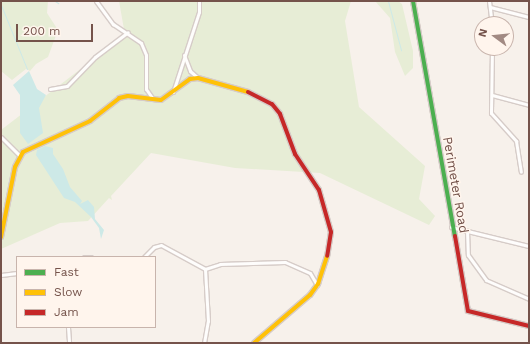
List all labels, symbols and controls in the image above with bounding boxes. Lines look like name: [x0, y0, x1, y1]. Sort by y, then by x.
scale bar: [18, 16, 95, 42]
north arrow: [474, 16, 514, 56]
text: 200 m: [23, 24, 60, 38]
text: N: [476, 27, 490, 39]
street label: Perimeter Road: [439, 135, 471, 235]
legend: [16, 256, 156, 328]
text: Fast: [54, 265, 79, 279]
text: Slow: [54, 285, 82, 299]
text: Jam: [54, 305, 79, 319]

